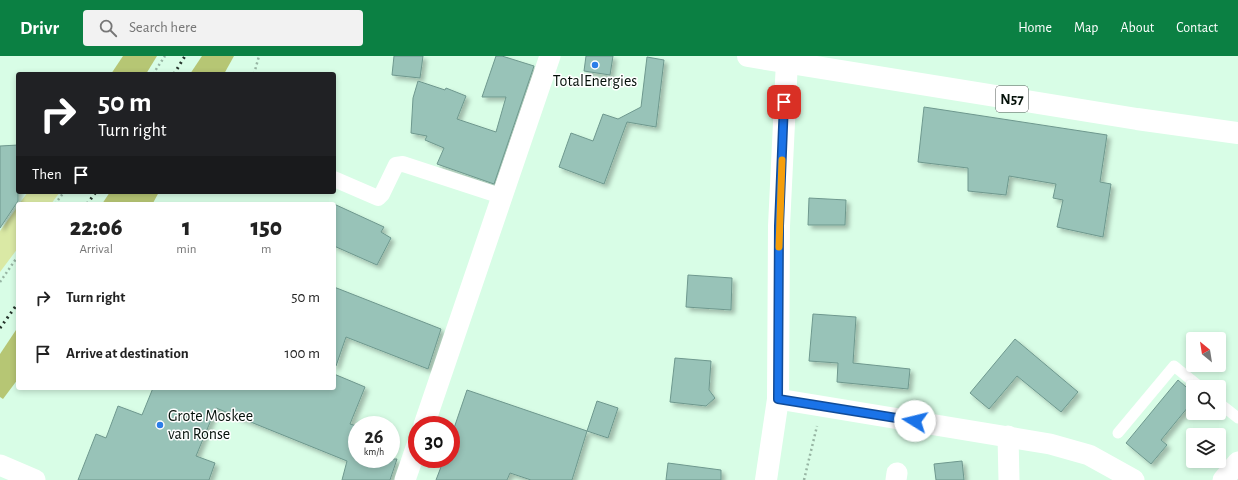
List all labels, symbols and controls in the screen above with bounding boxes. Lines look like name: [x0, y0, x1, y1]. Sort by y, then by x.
search box: [83, 10, 363, 46]
icon: search: [97, 17, 119, 39]
text: Drivr: [20, 19, 59, 38]
text: Search here: [129, 20, 197, 35]
text: Home: [1018, 21, 1052, 35]
text: Map: [1074, 21, 1098, 35]
text: About: [1120, 21, 1154, 35]
text: Contact: [1176, 21, 1218, 35]
marker: TotalEnergies: [590, 60, 600, 70]
place label: TotalEnergies: [553, 73, 637, 89]
pin: [767, 85, 801, 119]
road number: N57: [996, 86, 1028, 112]
icon: right: [32, 88, 84, 140]
text: 50 m: [98, 89, 152, 117]
icon: arrive: [773, 91, 795, 113]
text: Turn right: [98, 122, 167, 140]
icon: arrive: [70, 164, 92, 186]
text: Then: [32, 167, 62, 182]
text: 22:06: [70, 216, 122, 240]
text: 1: [182, 216, 191, 240]
text: 150: [250, 216, 282, 240]
text: Arrival: [79, 243, 113, 256]
text: min: [176, 243, 197, 256]
text: m: [261, 243, 271, 256]
icon: right: [32, 287, 54, 309]
text: Turn right: [66, 290, 125, 305]
text: 50 m: [291, 290, 320, 305]
north arrow: [1186, 332, 1226, 372]
map controls: [1186, 332, 1226, 468]
icon: arrive: [32, 343, 54, 365]
text: Arrive at destination: [66, 346, 189, 361]
text: 100 m: [285, 346, 320, 361]
button: search: [1186, 380, 1226, 420]
position arrow: [894, 400, 936, 442]
place label: Grote Moskee van Ronse: [168, 408, 253, 442]
speed limit sign: 30: [408, 416, 460, 468]
marker: Grote Moskee van Ronse: [155, 420, 165, 430]
text: 26: [364, 427, 384, 447]
button: layers: [1186, 428, 1226, 468]
text: km/h: [364, 447, 384, 457]

